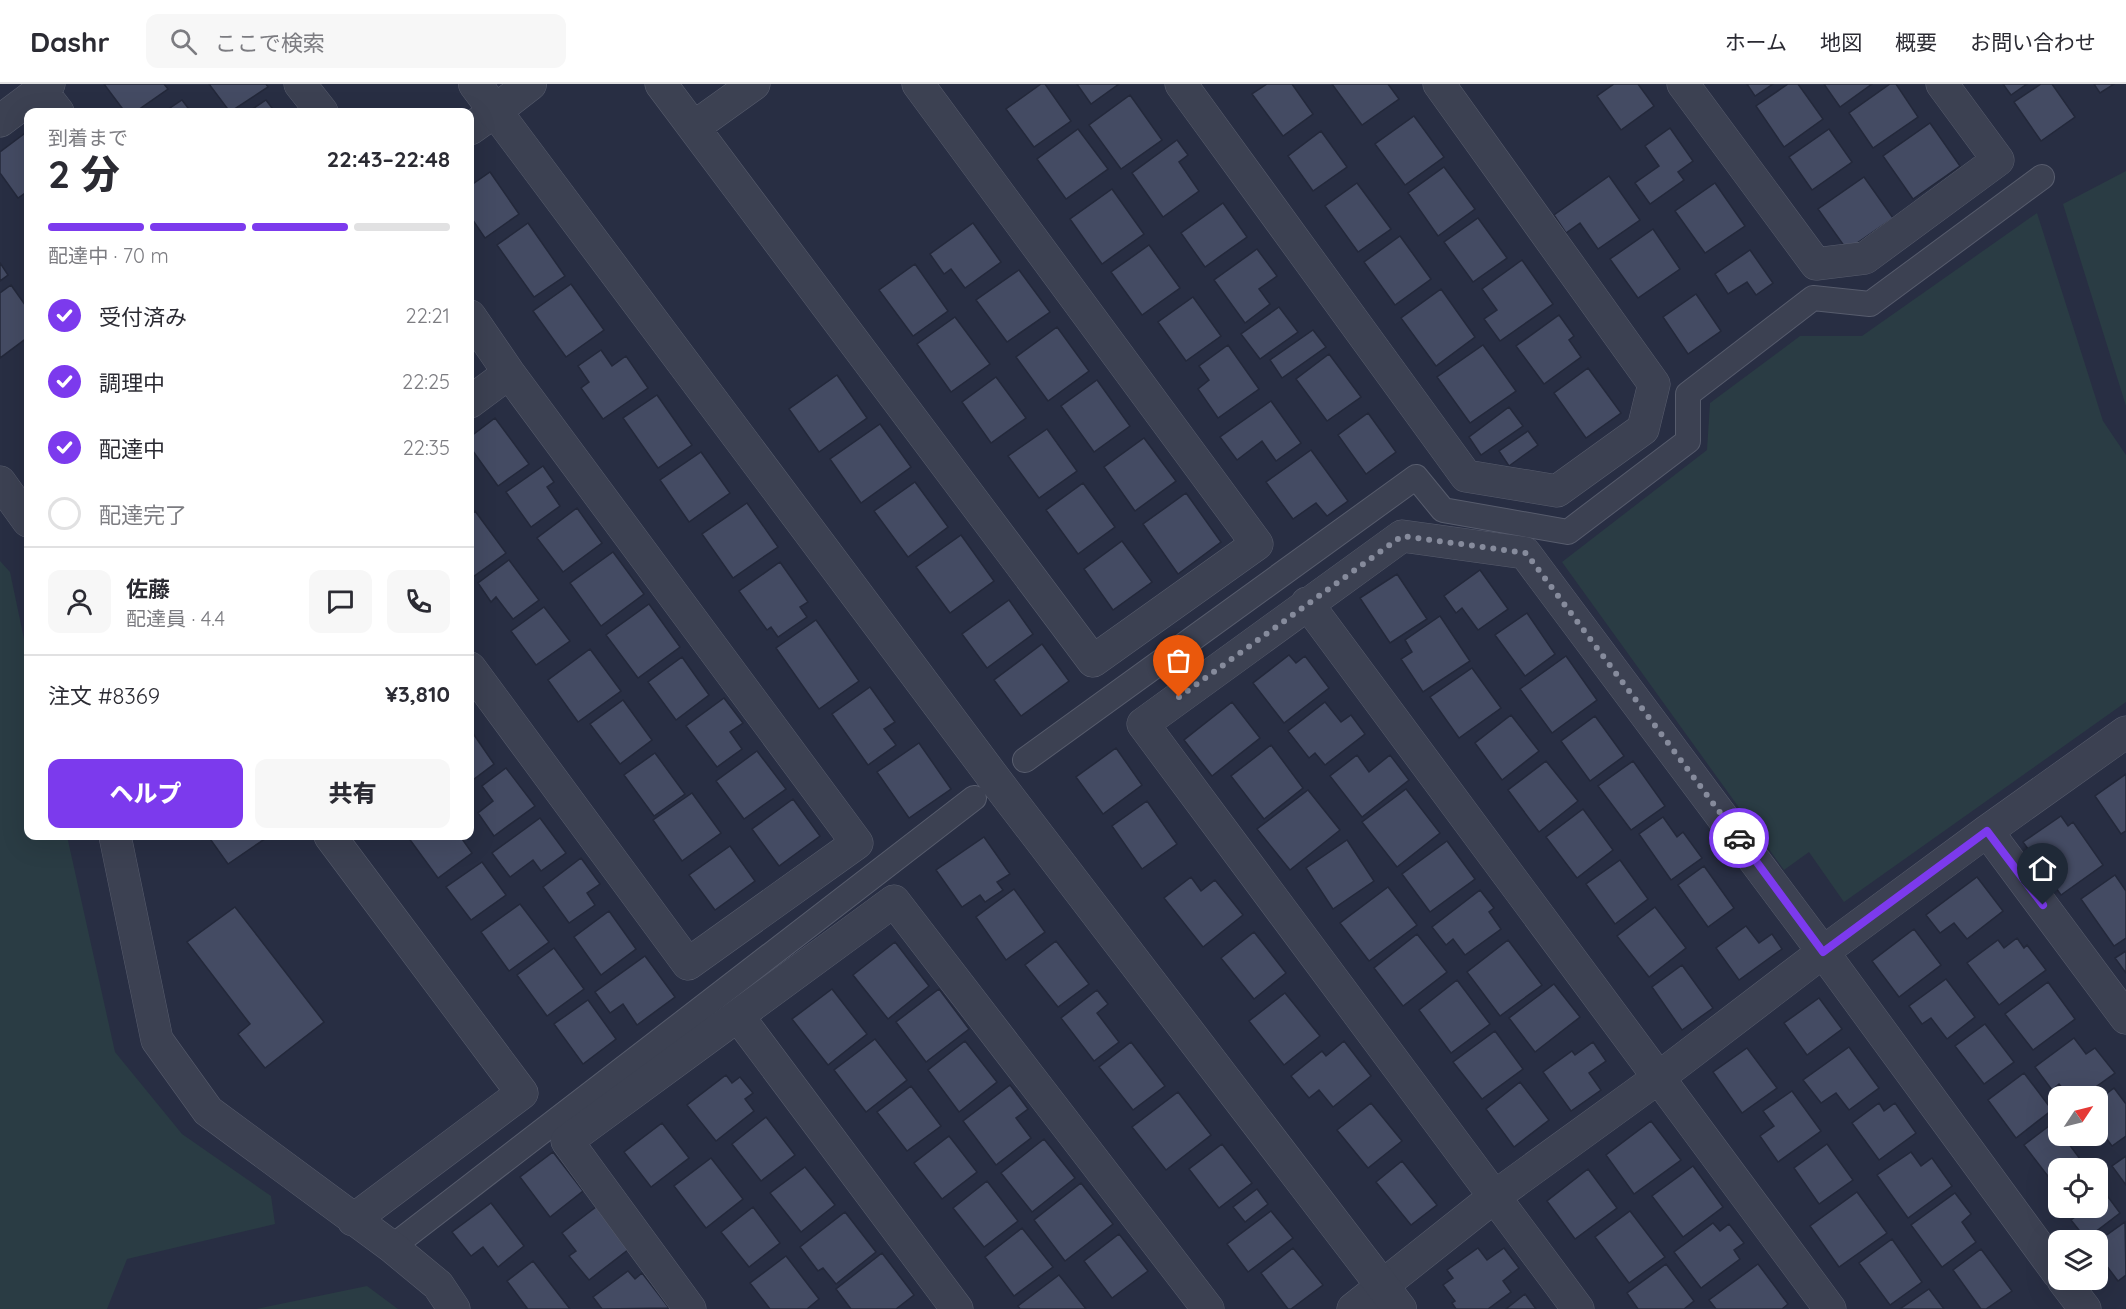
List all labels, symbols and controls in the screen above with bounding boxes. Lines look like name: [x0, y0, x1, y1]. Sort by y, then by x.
search box: [146, 14, 566, 68]
text: Dashr: [30, 24, 110, 59]
icon: search: [167, 25, 200, 58]
text: ここで検索: [215, 29, 325, 57]
text: ホーム: [1725, 29, 1787, 55]
text: 地図: [1820, 29, 1862, 55]
text: 概要: [1895, 29, 1937, 55]
text: お問い合わせ: [1970, 29, 2096, 55]
text: 到着まで: [48, 125, 128, 150]
text: 22:43–22:48: [327, 145, 450, 173]
text: 2 分: [48, 149, 120, 198]
text: 配達中 · 70 m: [48, 243, 169, 268]
icon: check: [48, 299, 81, 332]
text: 受付済み: [99, 303, 187, 331]
text: 22:21: [406, 303, 450, 328]
icon: check: [48, 365, 81, 398]
text: 調理中: [99, 369, 165, 397]
text: 22:25: [402, 369, 450, 394]
icon: check: [48, 431, 81, 464]
text: 配達中: [99, 435, 165, 463]
text: 22:35: [403, 435, 450, 460]
text: 配達完了: [99, 501, 187, 529]
button: person: [48, 570, 111, 633]
button: chat: [309, 570, 372, 633]
button: phone: [387, 570, 450, 633]
text: 佐藤: [126, 575, 170, 603]
text: 配達員 · 4.4: [126, 606, 225, 631]
pin: [1153, 635, 1204, 697]
icon: bag: [1162, 644, 1195, 677]
text: ¥3,810: [385, 680, 450, 708]
text: 注文 #8369: [48, 682, 160, 710]
button: ヘルプ: [48, 759, 243, 828]
button: 共有: [255, 759, 450, 828]
courier: [1709, 808, 1769, 868]
icon: car: [1723, 822, 1756, 855]
pin: [2017, 843, 2068, 905]
icon: home: [2026, 852, 2059, 885]
north arrow: [2048, 1086, 2108, 1146]
map controls: [2048, 1086, 2108, 1290]
button: locate: [2048, 1158, 2108, 1218]
button: layers: [2048, 1230, 2108, 1290]

